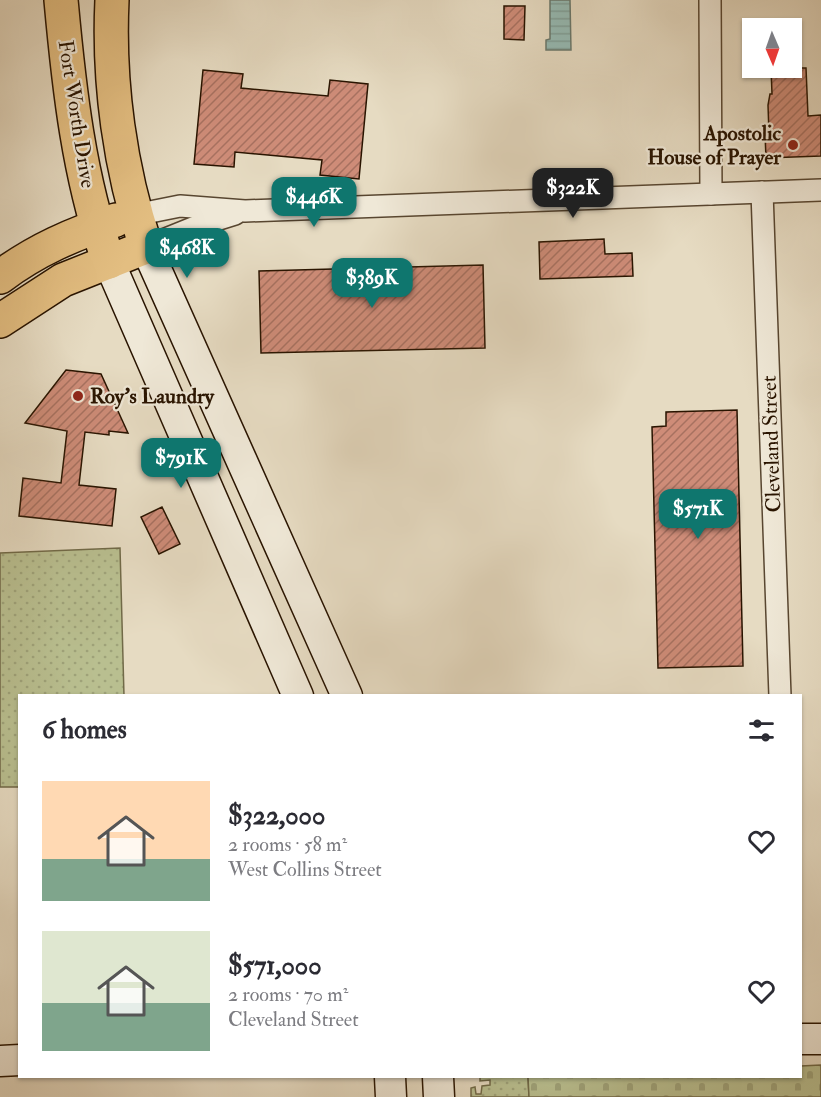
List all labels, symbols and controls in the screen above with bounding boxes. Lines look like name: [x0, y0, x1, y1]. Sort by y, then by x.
north arrow: [742, 18, 802, 78]
map controls: [742, 18, 802, 78]
street label: Fort Worth Drive: [51, 38, 102, 190]
place label: Apostolic House of Prayer: [647, 120, 782, 171]
marker: Apostolic House of Prayer: [786, 138, 800, 152]
pin: $322K: [531, 168, 615, 219]
text: $322K: [546, 175, 600, 200]
pin: $446K: [272, 177, 356, 228]
text: $446K: [286, 184, 342, 209]
pin: $468K: [145, 228, 229, 279]
text: $468K: [159, 235, 215, 260]
pin: $389K: [330, 258, 414, 309]
text: $389K: [346, 265, 398, 290]
street label: Cleveland Street: [756, 375, 787, 513]
place label: Roy's Laundry: [90, 383, 215, 410]
marker: Roy's Laundry: [71, 389, 85, 403]
pin: $791K: [139, 438, 223, 489]
text: $791K: [155, 445, 207, 470]
pin: $571K: [656, 489, 740, 540]
text: $571K: [673, 496, 723, 521]
text: 6 homes: [42, 714, 127, 746]
icon: filters: [745, 714, 778, 747]
text: $322,000: [228, 800, 325, 832]
icon: home: [90, 805, 162, 877]
icon: heart: [745, 825, 778, 858]
text: 2 rooms · 58 m²: [228, 832, 347, 857]
text: West Collins Street: [228, 857, 382, 882]
text: $571,000: [228, 950, 322, 982]
icon: home: [90, 955, 162, 1027]
icon: heart: [745, 975, 778, 1008]
text: 2 rooms · 70 m²: [228, 982, 348, 1007]
text: Cleveland Street: [228, 1007, 359, 1032]

